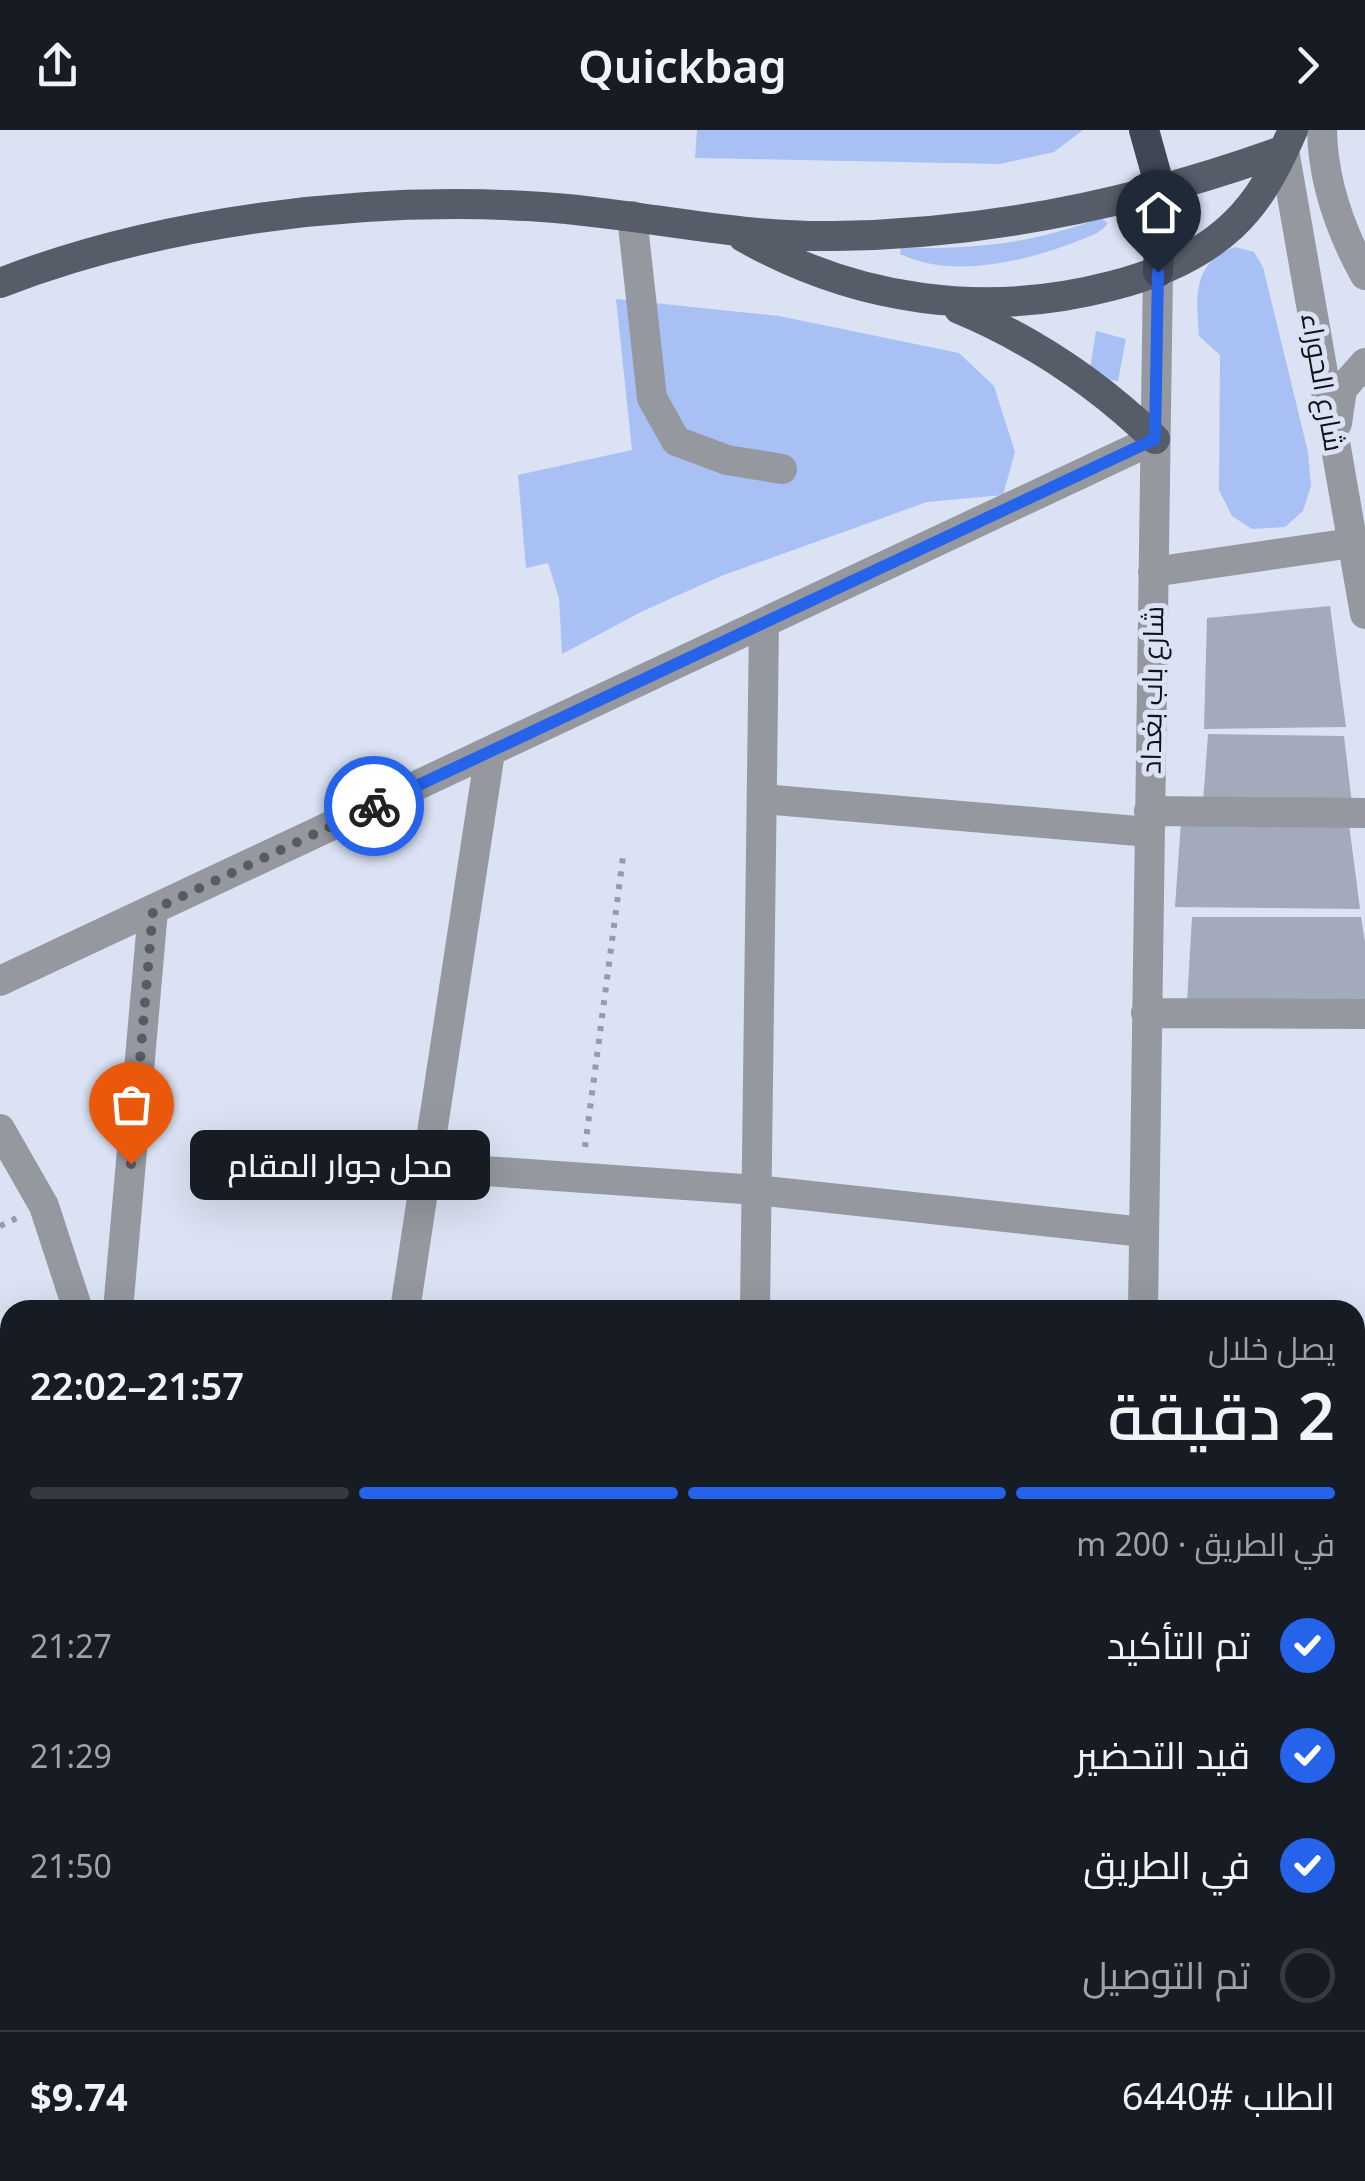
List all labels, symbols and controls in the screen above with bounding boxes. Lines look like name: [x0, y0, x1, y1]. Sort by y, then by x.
text: Quickbag: [578, 35, 787, 96]
icon: share: [30, 38, 85, 93]
icon: forward: [1280, 38, 1335, 93]
pin: [1116, 170, 1201, 273]
icon: home: [1131, 185, 1186, 240]
street label: شارع الحوراء: [1292, 310, 1355, 454]
street label: شارع باب بغداد: [1131, 606, 1172, 774]
courier: [324, 756, 424, 856]
icon: bike: [347, 779, 402, 834]
pin: [89, 1062, 174, 1165]
icon: bag: [104, 1077, 159, 1132]
callout: محل جوار المقام: [191, 1129, 491, 1199]
text: محل جوار المقام: [227, 1143, 453, 1186]
text: يصل خلال: [1208, 1326, 1335, 1369]
text: 21:57–22:02: [30, 1359, 244, 1411]
text: 2 دقيقة: [1108, 1371, 1335, 1459]
text: في الطريق · 200 m: [1076, 1522, 1335, 1565]
text: تم التأكيد: [1107, 1618, 1250, 1670]
icon: check: [1280, 1618, 1335, 1673]
text: 21:27: [30, 1624, 112, 1667]
text: قيد التحضير: [1076, 1728, 1250, 1780]
icon: check: [1280, 1728, 1335, 1783]
text: 21:29: [30, 1734, 112, 1777]
text: في الطريق: [1083, 1838, 1250, 1890]
icon: check: [1280, 1838, 1335, 1893]
text: 21:50: [30, 1844, 112, 1887]
text: تم التوصيل: [1082, 1948, 1250, 2000]
text: الطلب #6440: [1122, 2069, 1335, 2121]
text: $9.74: [30, 2070, 128, 2122]

